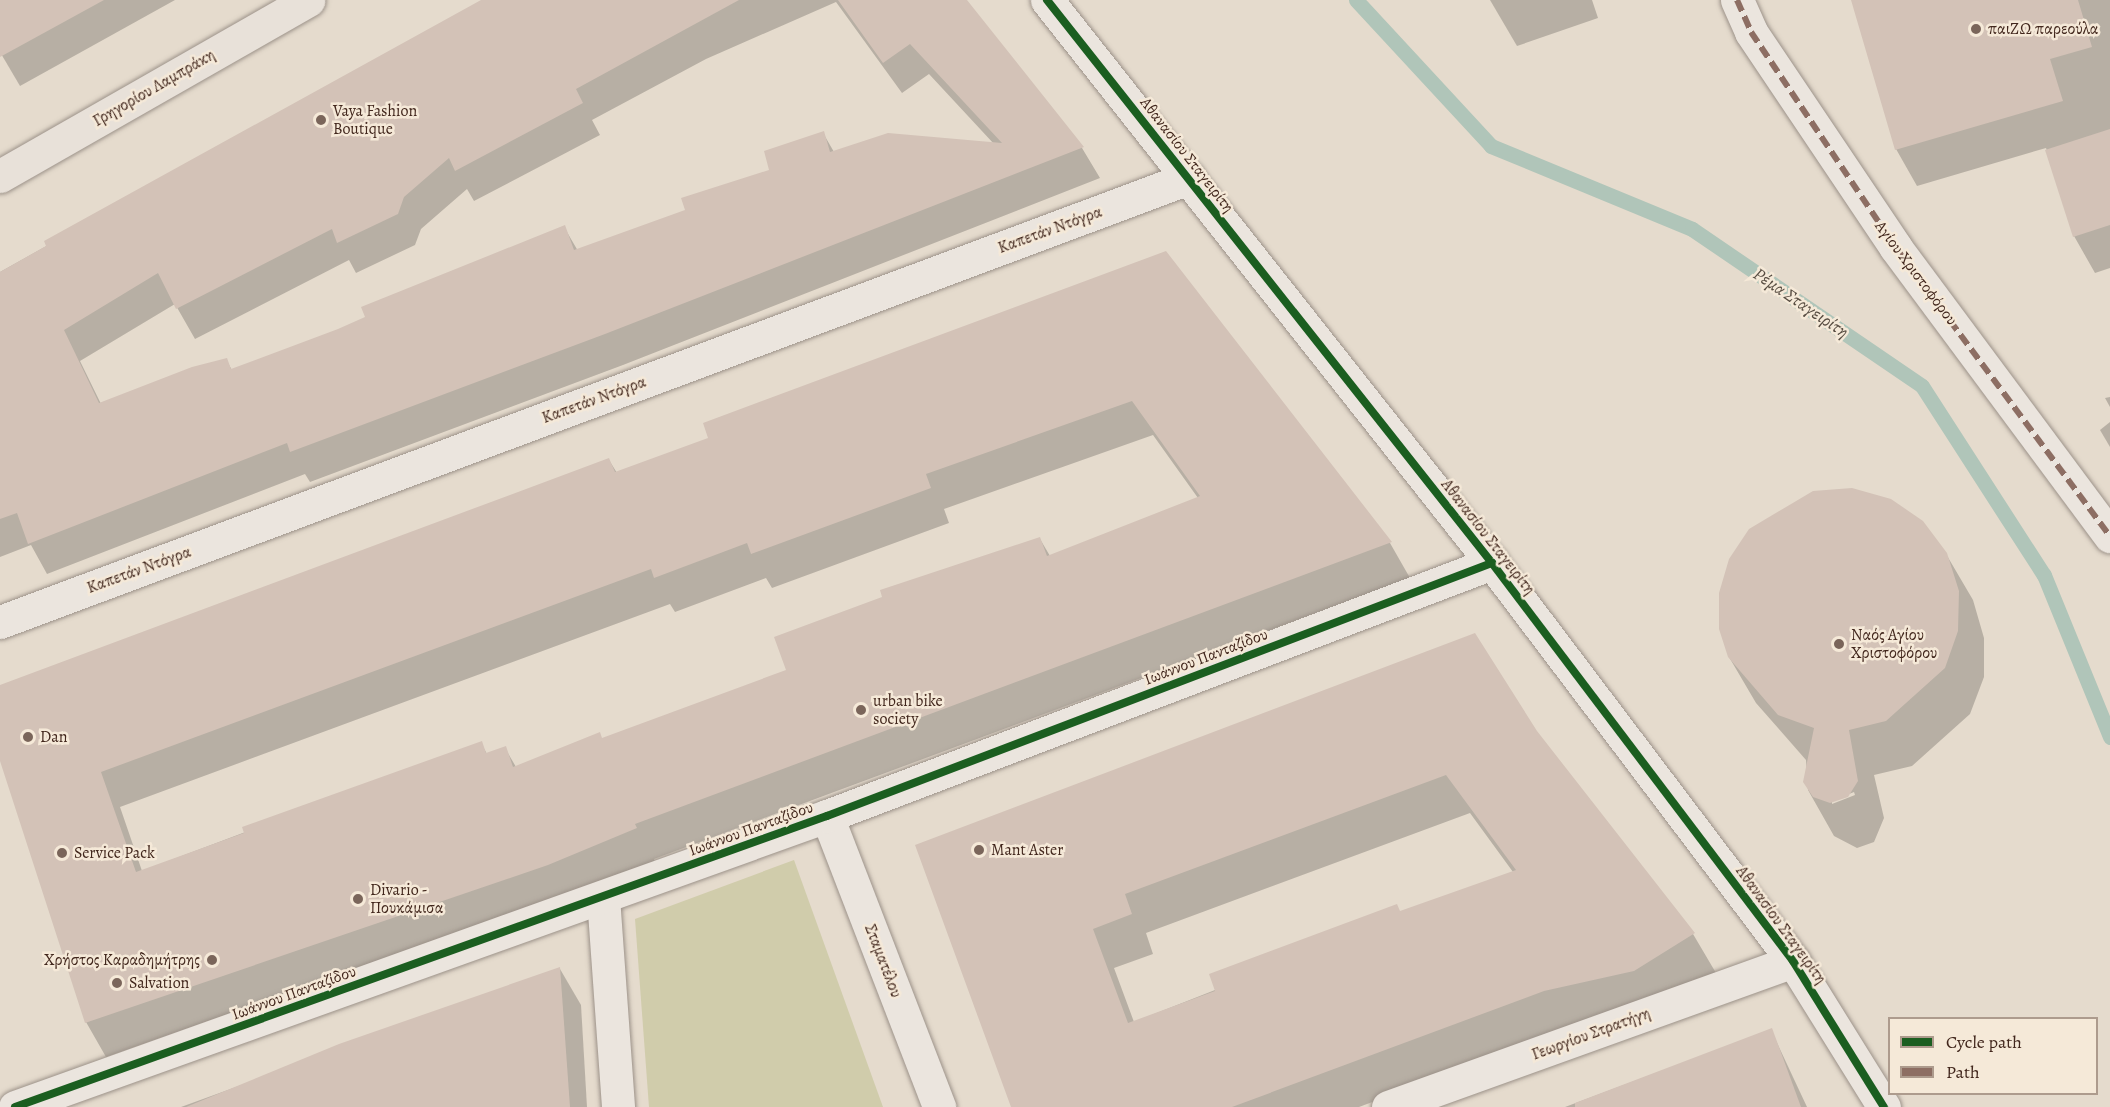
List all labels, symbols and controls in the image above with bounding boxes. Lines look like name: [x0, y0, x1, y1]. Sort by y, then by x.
place label: παιΖΩ παρεούλα: [1988, 19, 2098, 39]
marker: παιΖΩ παρεούλα: [1969, 22, 1983, 36]
street label: Γρηγορίου Λαμπράκη: [90, 45, 218, 131]
street label: Αθανασίου Σταγειρίτη: [1136, 93, 1238, 217]
place label: Vaya Fashion Boutique: [333, 101, 417, 139]
marker: Vaya Fashion Boutique: [314, 113, 328, 127]
street label: Καπετάν Ντόγρα: [995, 202, 1105, 258]
street label: Αγίου Χριστοφόρου: [1871, 217, 1961, 329]
water label: Ρέμα Σταγειρίτη: [1749, 263, 1853, 343]
street label: Καπετάν Ντόγρα: [539, 372, 649, 428]
street label: Αθανασίου Σταγειρίτη: [1437, 475, 1539, 599]
street label: Καπετάν Ντόγρα: [84, 542, 194, 598]
street label: Ιωάννου Πανταζίδου: [1142, 625, 1270, 689]
place label: Ναός Αγίου Χριστοφόρου: [1851, 625, 1937, 663]
marker: Ναός Αγίου Χριστοφόρου: [1832, 637, 1846, 651]
place label: urban bike society: [873, 691, 943, 729]
marker: urban bike society: [854, 703, 868, 717]
place label: Dan: [40, 727, 67, 747]
marker: Dan: [21, 730, 35, 744]
street label: Ιωάννου Πανταζίδου: [686, 798, 816, 860]
place label: Mant Aster: [991, 840, 1063, 860]
place label: Service Pack: [74, 843, 155, 863]
marker: Mant Aster: [972, 843, 986, 857]
marker: Service Pack: [55, 846, 69, 860]
street label: Αθανασίου Σταγειρίτη: [1732, 862, 1830, 988]
place label: Divario - Πουκάμισα: [370, 880, 443, 918]
marker: Divario - Πουκάμισα: [351, 892, 365, 906]
street label: Σταματέλου: [860, 922, 906, 1000]
place label: Χρήστος Καραδημήτρης: [44, 950, 200, 970]
marker: Χρήστος Καραδημήτρης: [205, 953, 219, 967]
street label: Ιωάννου Πανταζίδου: [229, 962, 359, 1024]
place label: Salvation: [129, 973, 189, 993]
marker: Salvation: [110, 976, 124, 990]
street label: Γεωργίου Στρατήγη: [1529, 1004, 1653, 1064]
legend: [1888, 1017, 2098, 1095]
text: Cycle path: [1946, 1030, 2022, 1054]
text: Path: [1946, 1060, 1980, 1084]

